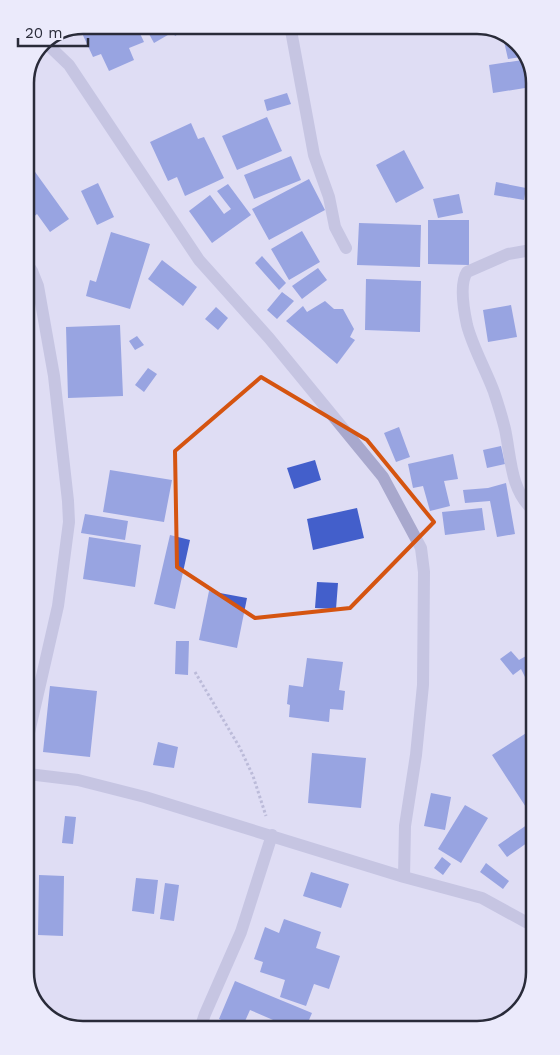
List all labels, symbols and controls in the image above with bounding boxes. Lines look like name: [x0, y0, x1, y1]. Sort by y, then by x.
scale bar: [18, 15, 88, 47]
text: 20 m: [25, 24, 63, 42]

